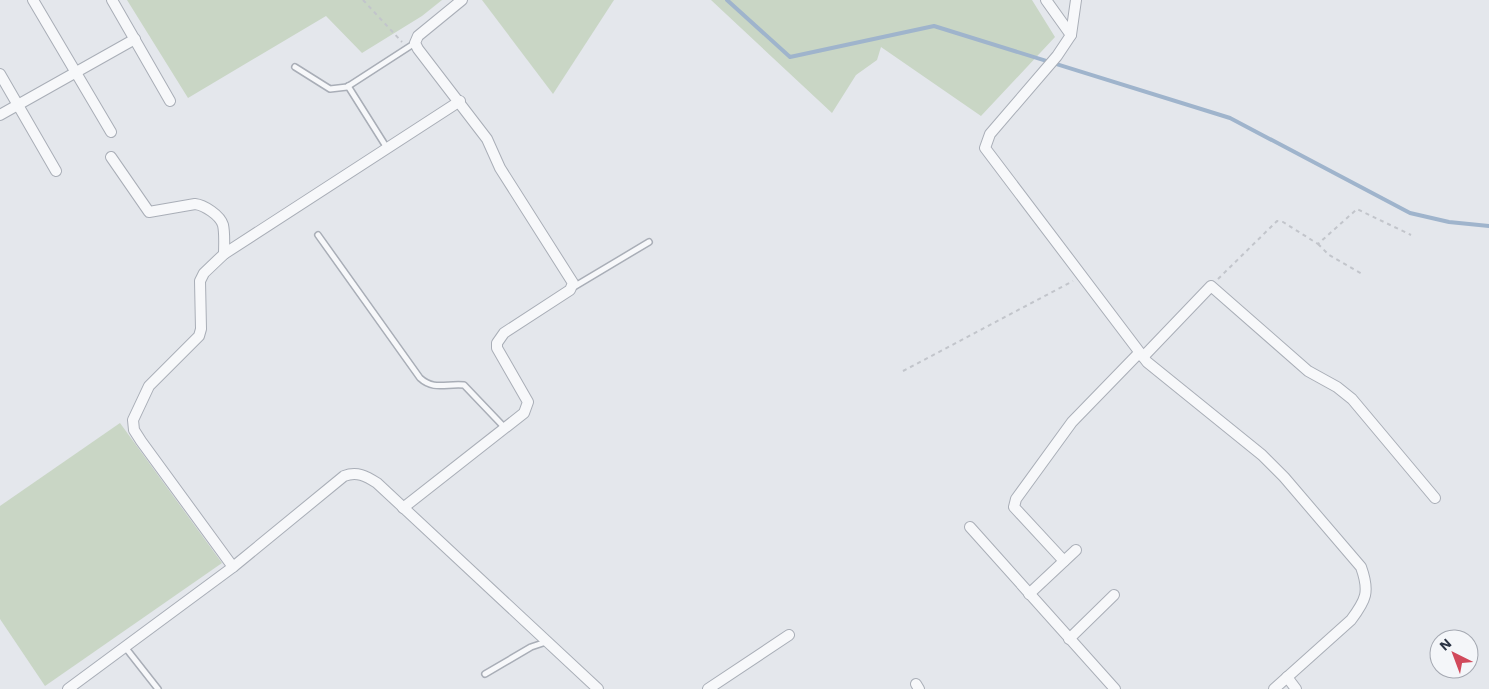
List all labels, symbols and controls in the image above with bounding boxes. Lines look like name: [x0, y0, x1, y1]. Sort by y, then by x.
north arrow: [1429, 629, 1479, 679]
text: N: [1436, 635, 1455, 654]

